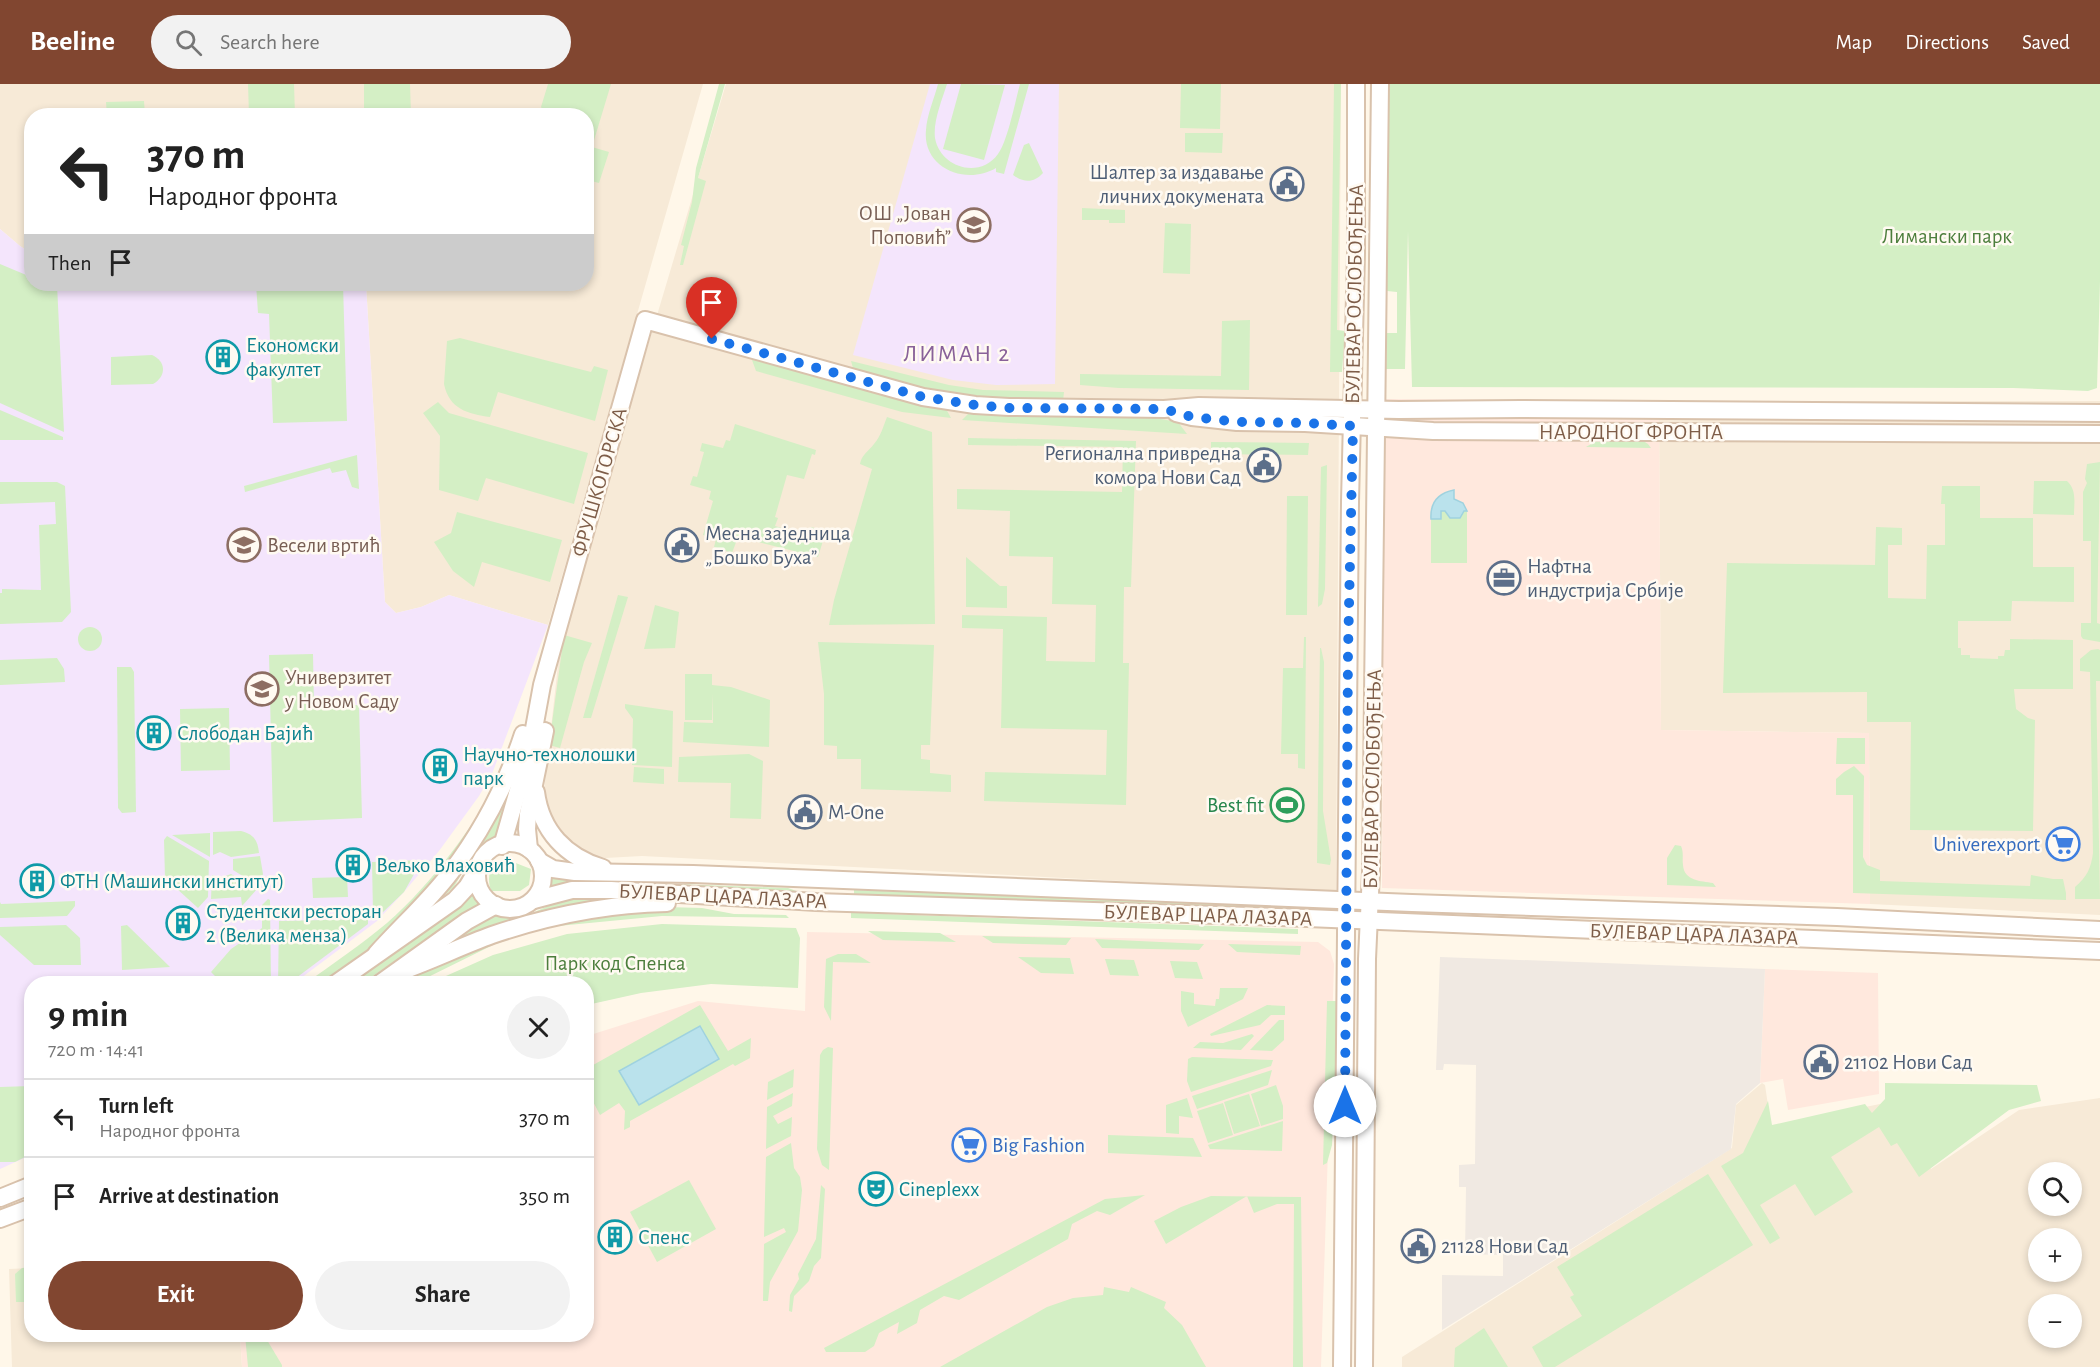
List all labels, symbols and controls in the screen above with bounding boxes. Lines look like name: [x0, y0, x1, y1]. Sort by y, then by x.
search box: [151, 15, 571, 69]
icon: search: [172, 26, 205, 59]
text: Beeline: [30, 28, 115, 56]
text: Search here: [220, 31, 320, 53]
text: Map: [1836, 32, 1872, 53]
text: Directions: [1905, 32, 1989, 53]
text: Saved: [2022, 32, 2070, 53]
icon: left: [48, 132, 126, 210]
text: 370 m: [147, 134, 245, 176]
place label: Шалтер за издавање личних докумената: [1090, 162, 1264, 207]
public building icon: Шалтер за издавање личних докумената: [1269, 166, 1305, 202]
text: Народног фронта: [147, 183, 338, 210]
street label: БУЛЕВАР ОСЛОБОЂЕЊА: [1342, 184, 1368, 404]
place label: ОШ „Јован Поповић”: [859, 203, 951, 248]
school or university icon: ОШ „Јован Поповић”: [956, 207, 992, 243]
park label: Лимански парк: [1882, 226, 2012, 247]
icon: arrive: [104, 246, 137, 279]
text: Then: [48, 252, 92, 274]
pin: [686, 277, 737, 339]
icon: arrive: [695, 286, 728, 319]
place label: Економски факултет: [246, 335, 339, 380]
building icon: Економски факултет: [205, 339, 241, 375]
district label: ЛИМАН 2: [903, 342, 1011, 366]
street label: ФРУШКОГОРСКА: [568, 405, 631, 559]
street label: НАРОДНОГ ФРОНТА: [1539, 422, 1723, 443]
place label: Регионална привредна комора Нови Сад: [1044, 443, 1241, 488]
public building icon: Регионална привредна комора Нови Сад: [1246, 447, 1282, 483]
place label: Месна заједница „Бошко Буха”: [705, 523, 851, 568]
school or university icon: Весели вртић: [226, 527, 262, 563]
public building icon: Месна заједница „Бошко Буха”: [664, 527, 700, 563]
place label: Весели вртић: [267, 535, 380, 556]
place label: Нафтна индустрија Србије: [1527, 556, 1684, 601]
office icon: Нафтна индустрија Србије: [1486, 560, 1522, 596]
place label: Универзитет у Новом Саду: [284, 667, 399, 712]
street label: БУЛЕВАР ОСЛОБОЂЕЊА: [1360, 669, 1386, 889]
school or university icon: Универзитет у Новом Саду: [244, 671, 280, 707]
building icon: Слободан Бајић: [136, 715, 172, 751]
place label: Слободан Бајић: [177, 723, 313, 744]
place label: Научно-технолошки парк: [463, 744, 636, 789]
building icon: Научно-технолошки парк: [422, 748, 458, 784]
sports icon: Best fit: [1269, 787, 1305, 823]
public building icon: M-One: [787, 794, 823, 830]
place label: Best fit: [1207, 795, 1264, 816]
place label: M-One: [828, 802, 884, 823]
supermarket icon: Univerexport: [2045, 826, 2081, 862]
place label: Univerexport: [1933, 834, 2040, 855]
building icon: Вељко Влаховић: [335, 847, 371, 883]
place label: Вељко Влаховић: [376, 855, 515, 876]
building icon: ФТН (Машински институт): [19, 863, 55, 899]
place label: ФТН (Машински институт): [60, 871, 285, 892]
street label: БУЛЕВАР ЦАРА ЛАЗАРА: [618, 881, 828, 912]
place label: Студентски ресторан 2 (Велика менза): [206, 901, 382, 946]
street label: БУЛЕВАР ЦАРА ЛАЗАРА: [1103, 901, 1313, 930]
building icon: Студентски ресторан 2 (Велика менза): [165, 905, 201, 941]
street label: БУЛЕВАР ЦАРА ЛАЗАРА: [1589, 920, 1799, 949]
park label: Парк код Спенса: [544, 953, 686, 974]
button: close: [507, 996, 570, 1059]
text: 9 min: [48, 997, 128, 1033]
text: 720 m · 14:41: [48, 1040, 144, 1060]
public building icon: 21102 Нови Сад: [1803, 1044, 1839, 1080]
place label: 21102 Нови Сад: [1844, 1052, 1973, 1073]
position arrow: [1313, 1074, 1377, 1138]
text: Turn left: [99, 1095, 173, 1117]
icon: left: [48, 1102, 81, 1135]
text: 370 m: [519, 1107, 570, 1129]
text: Народног фронта: [99, 1121, 240, 1141]
supermarket icon: Big Fashion: [951, 1127, 987, 1163]
place label: Big Fashion: [992, 1135, 1085, 1156]
map controls: [2028, 1162, 2082, 1348]
button: search: [2028, 1162, 2082, 1216]
theatre icon: Cineplexx: [858, 1171, 894, 1207]
place label: Cineplexx: [899, 1179, 979, 1200]
icon: arrive: [48, 1180, 81, 1213]
text: Arrive at destination: [99, 1185, 279, 1207]
text: 350 m: [519, 1185, 570, 1207]
building icon: Спенс: [597, 1219, 633, 1255]
place label: Спенс: [638, 1227, 690, 1248]
public building icon: 21128 Нови Сад: [1400, 1228, 1436, 1264]
button: +: [2028, 1228, 2082, 1282]
place label: 21128 Нови Сад: [1441, 1236, 1569, 1257]
button: Exit: [48, 1261, 303, 1330]
button: Share: [315, 1261, 570, 1330]
button: −: [2028, 1294, 2082, 1348]

